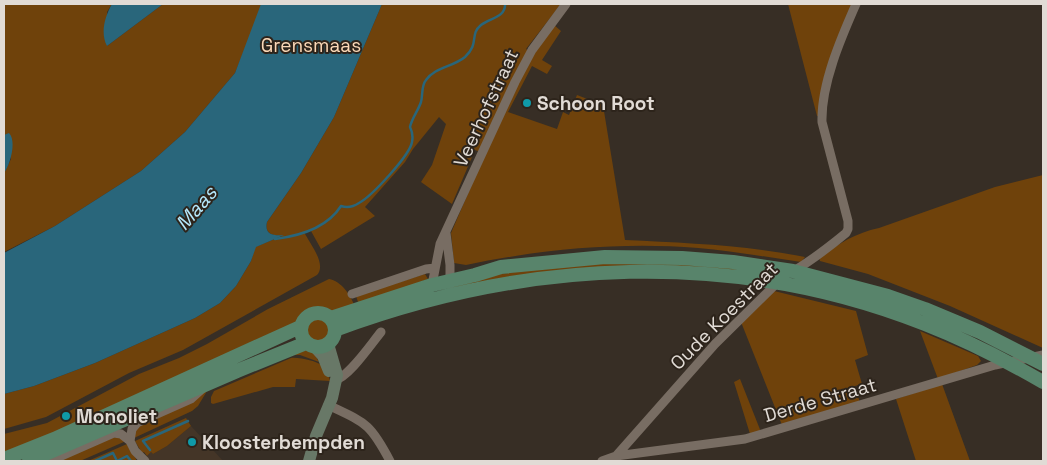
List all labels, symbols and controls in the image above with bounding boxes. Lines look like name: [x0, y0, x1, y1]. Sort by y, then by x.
park label: Grensmaas: [261, 33, 361, 58]
street label: Veerhofstraat: [448, 45, 524, 171]
place label: Schoon Root: [537, 91, 655, 116]
marker: Schoon Root: [521, 97, 533, 109]
water label: Maas: [170, 179, 223, 236]
street label: Oude Koestraat: [665, 257, 783, 375]
street label: Derde Straat: [761, 372, 879, 428]
place label: Monoliet: [76, 404, 157, 429]
marker: Monoliet: [60, 410, 72, 422]
place label: Kloosterbempden: [202, 430, 365, 455]
marker: Kloosterbempden: [186, 436, 198, 448]

